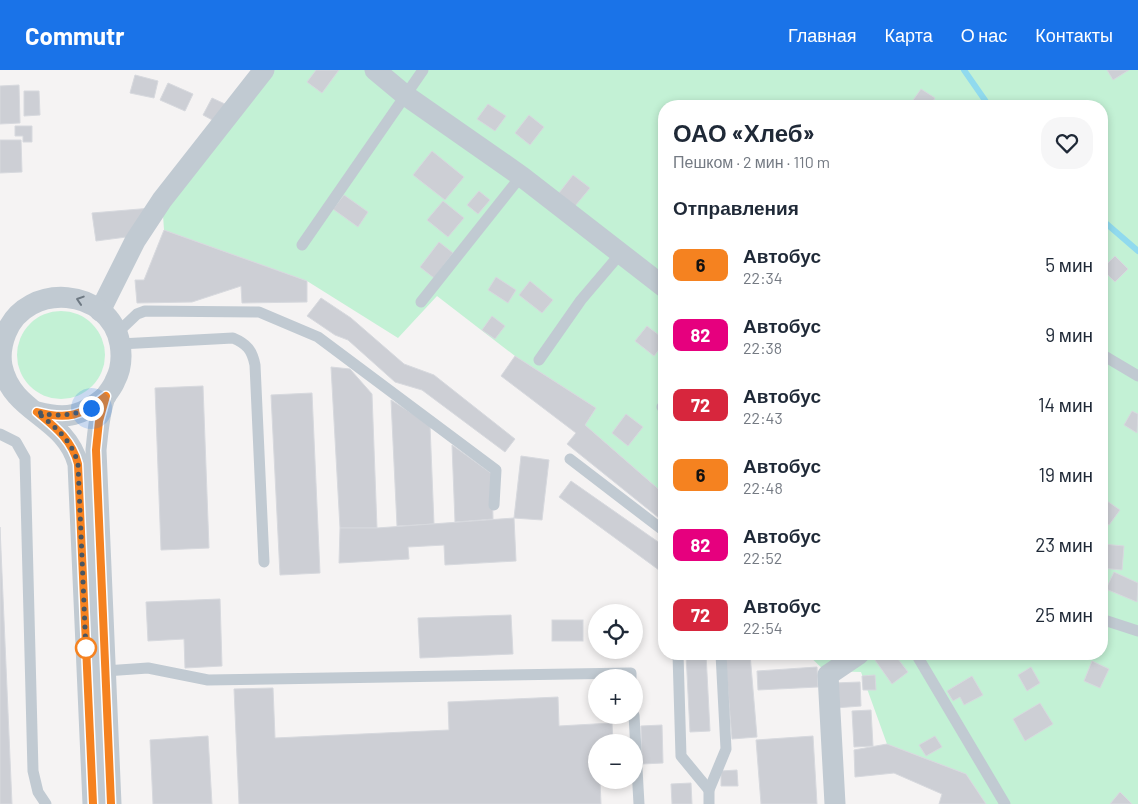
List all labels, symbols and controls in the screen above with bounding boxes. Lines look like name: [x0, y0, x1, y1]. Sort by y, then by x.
text: Commutr: [25, 21, 124, 50]
text: Главная: [788, 24, 857, 46]
text: Карта: [885, 24, 933, 46]
text: О нас: [961, 24, 1007, 46]
text: Контакты: [1035, 24, 1113, 46]
button: heart: [1041, 117, 1093, 169]
text: ОАО «Хлеб»: [673, 118, 815, 147]
text: Пешком · 2 мин · 110 m: [673, 152, 830, 171]
text: Отправления: [673, 196, 799, 219]
text: Автобус: [743, 244, 821, 267]
text: 5 мин: [1045, 253, 1093, 276]
text: 6: [696, 254, 705, 276]
text: 22:34: [743, 268, 783, 287]
one-way arrow: [76, 296, 84, 306]
text: Автобус: [743, 314, 821, 337]
text: 9 мин: [1045, 323, 1093, 346]
text: 82: [691, 324, 710, 346]
text: 22:38: [743, 338, 782, 357]
text: Автобус: [743, 384, 821, 407]
text: 14 мин: [1038, 393, 1093, 416]
text: 72: [691, 394, 710, 416]
your location: [79, 396, 104, 421]
text: 22:43: [743, 408, 783, 427]
text: Автобус: [743, 454, 821, 477]
text: 19 мин: [1038, 463, 1093, 486]
text: 6: [696, 464, 705, 486]
text: 22:48: [743, 478, 783, 497]
text: Автобус: [743, 524, 821, 547]
text: 23 мин: [1035, 533, 1093, 556]
text: 82: [691, 534, 710, 556]
text: 22:52: [743, 548, 782, 567]
text: Автобус: [743, 594, 821, 617]
text: 25 мин: [1035, 603, 1093, 626]
map controls: [588, 604, 643, 789]
button: locate: [588, 604, 643, 659]
text: 72: [691, 604, 710, 626]
text: 22:54: [743, 618, 783, 637]
unlabelled marker: [75, 637, 97, 659]
button: +: [588, 669, 643, 724]
button: −: [588, 734, 643, 789]

